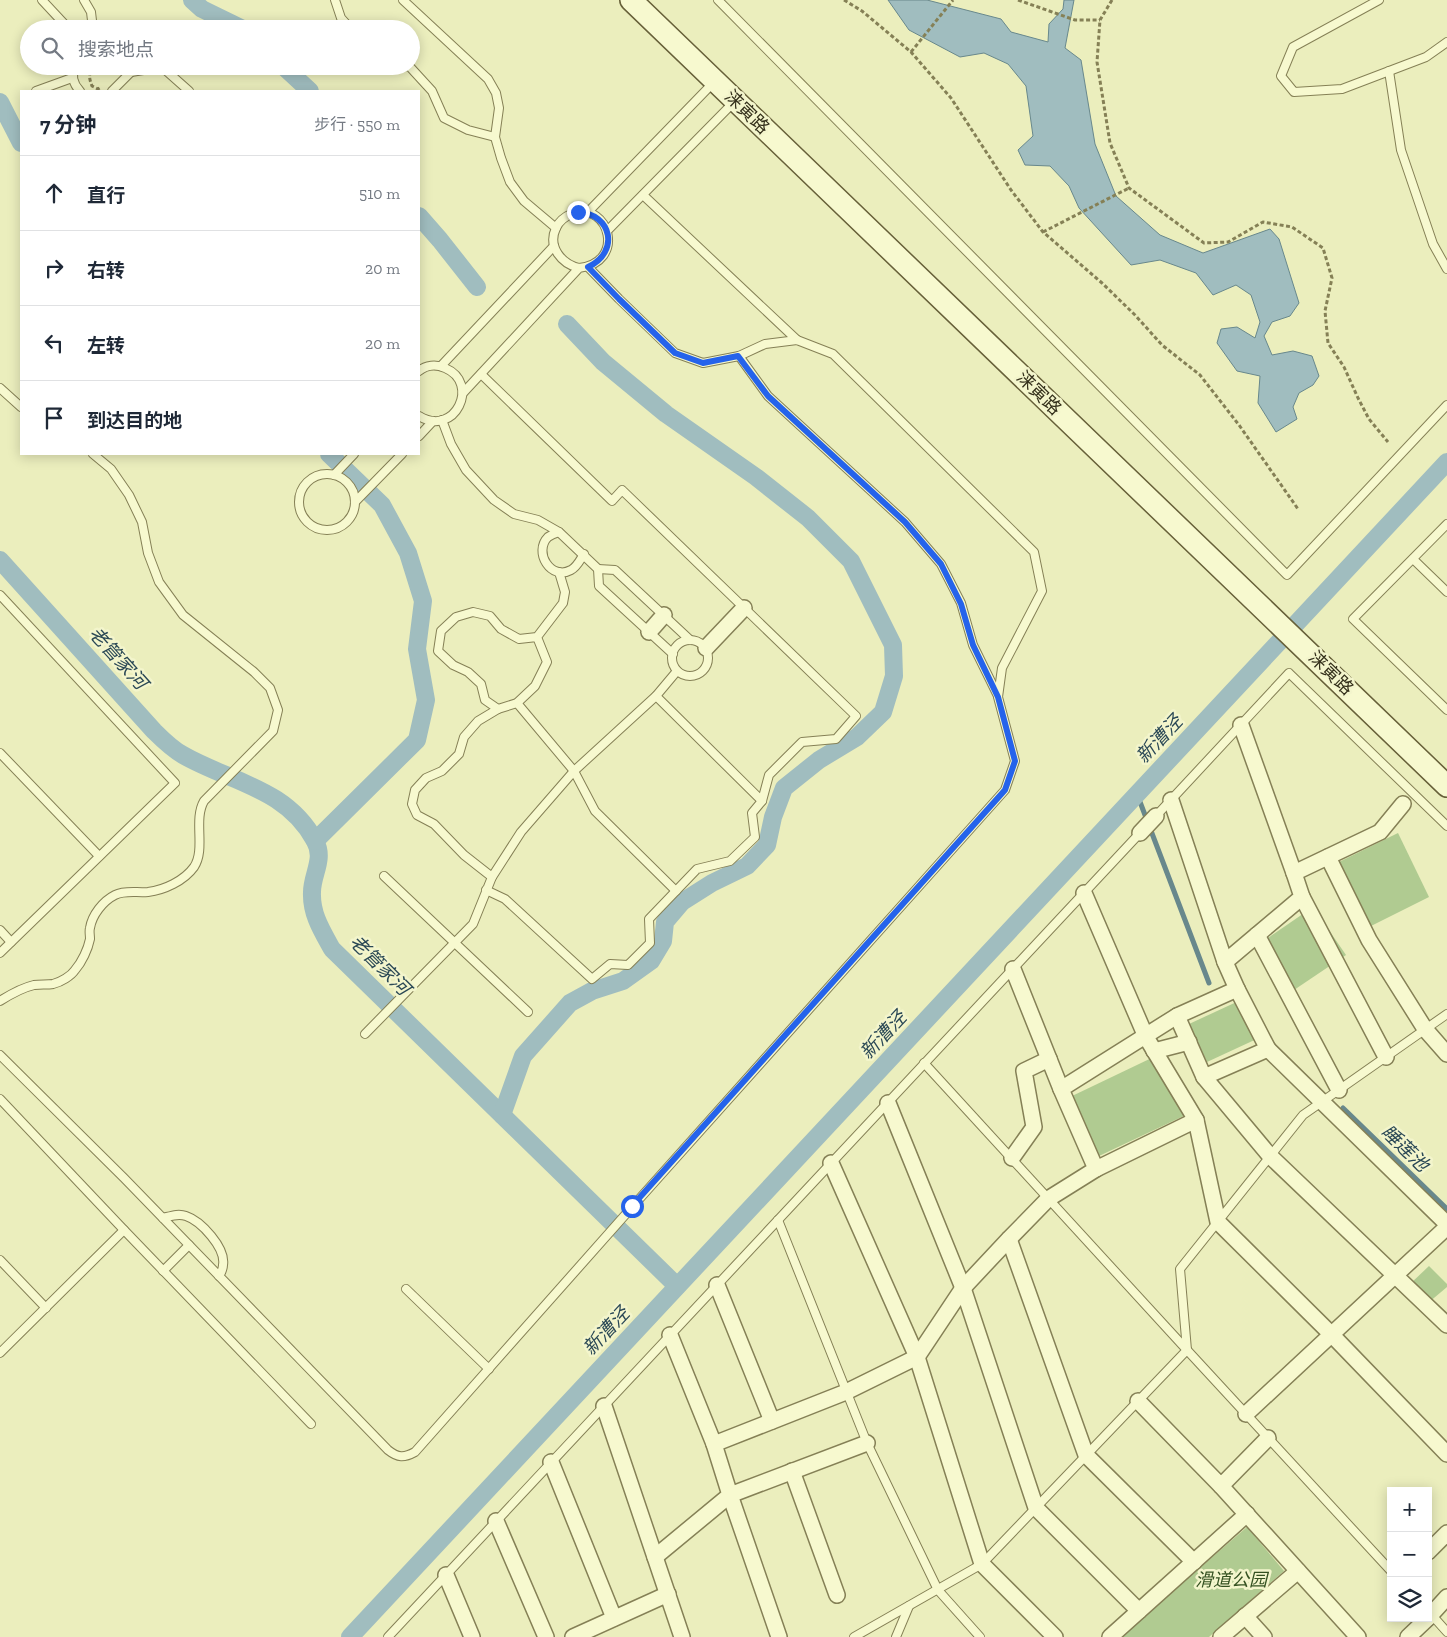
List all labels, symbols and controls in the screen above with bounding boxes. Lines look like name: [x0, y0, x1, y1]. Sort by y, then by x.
search box: [20, 20, 420, 75]
icon: search: [38, 34, 66, 62]
text: 搜索地点: [78, 38, 154, 61]
street label: 涞寅路: [720, 85, 774, 139]
text: 7 分钟: [40, 112, 96, 137]
text: 步行 · 550 m: [314, 115, 400, 134]
icon: ahead: [40, 179, 68, 207]
text: 直行: [87, 184, 125, 207]
text: 510 m: [359, 184, 400, 203]
route end: [567, 201, 590, 224]
icon: right: [40, 254, 68, 282]
text: 右转: [87, 259, 125, 282]
text: 20 m: [365, 259, 400, 278]
icon: left: [40, 329, 68, 357]
text: 左转: [87, 334, 125, 357]
text: 20 m: [365, 334, 400, 353]
street label: 涞寅路: [1012, 366, 1066, 420]
icon: arrive: [40, 404, 68, 432]
text: 到达目的地: [87, 409, 182, 432]
water label: 老管家河: [84, 622, 155, 697]
street label: 涞寅路: [1304, 646, 1358, 700]
water label: 新漕泾: [1131, 709, 1188, 768]
water label: 老管家河: [345, 930, 418, 1003]
water label: 新漕泾: [855, 1005, 912, 1064]
water label: 睡莲池: [1377, 1120, 1435, 1177]
route start: [621, 1195, 644, 1218]
water label: 新漕泾: [578, 1301, 635, 1360]
map controls: [1387, 1487, 1432, 1622]
button: +: [1387, 1487, 1432, 1532]
button: −: [1387, 1532, 1432, 1577]
park label: 滑道公园: [1195, 1569, 1270, 1591]
button: layers: [1387, 1577, 1432, 1622]

